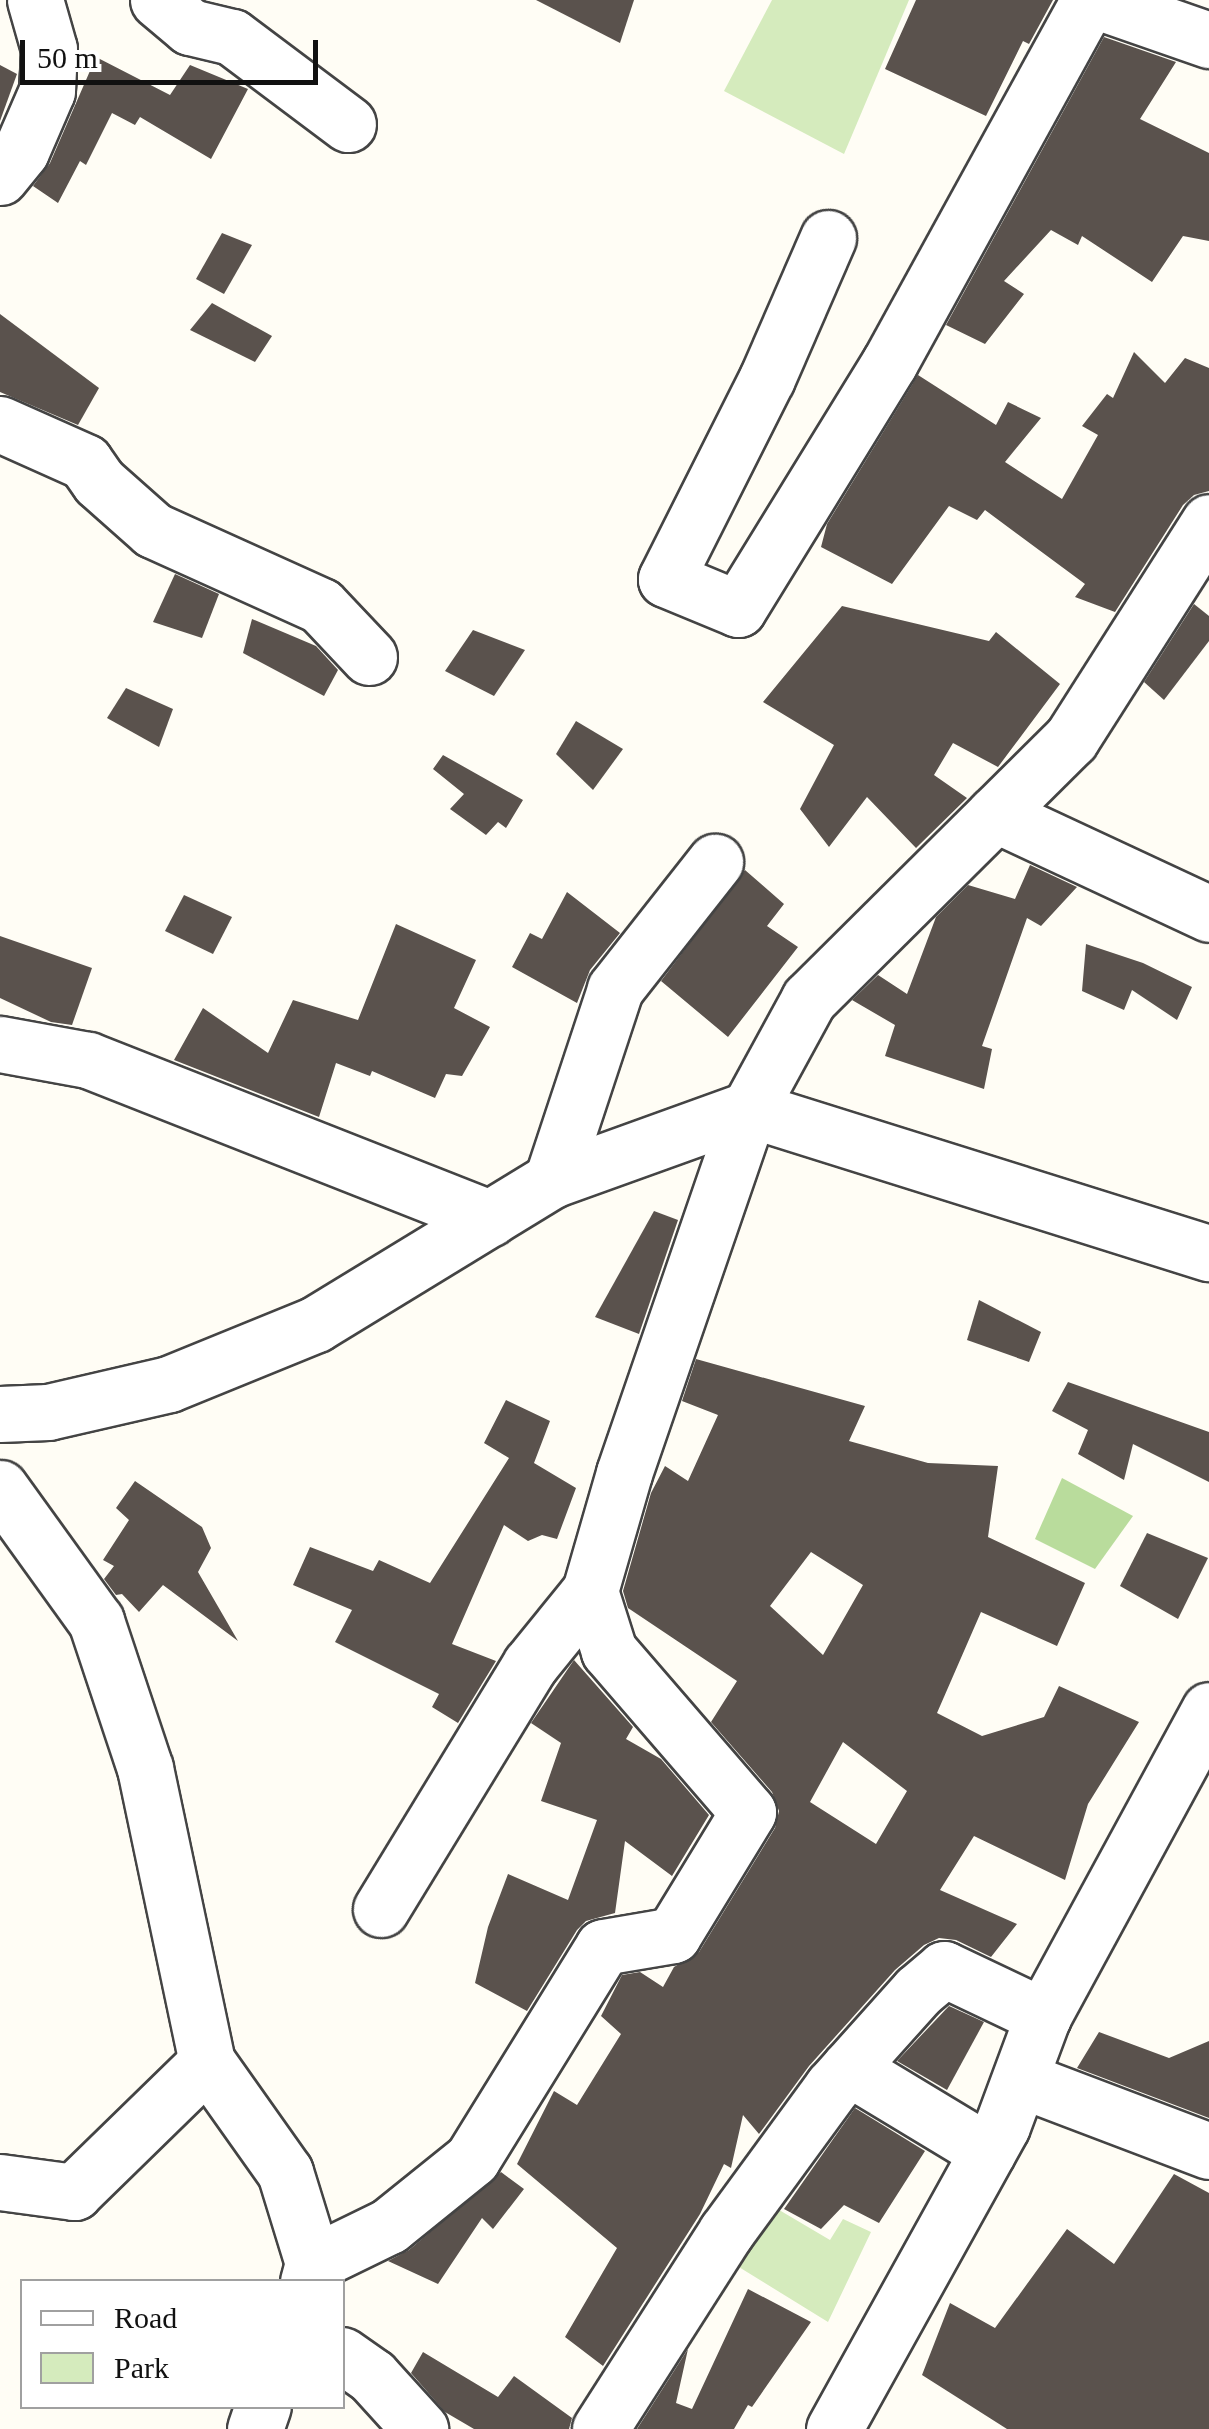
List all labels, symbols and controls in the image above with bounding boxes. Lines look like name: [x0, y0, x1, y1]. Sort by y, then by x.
scale bar: [25, 20, 322, 82]
text: 50 m: [37, 41, 98, 74]
legend: [20, 2279, 345, 2409]
text: Road: [114, 2301, 177, 2334]
text: Park: [114, 2351, 169, 2384]

